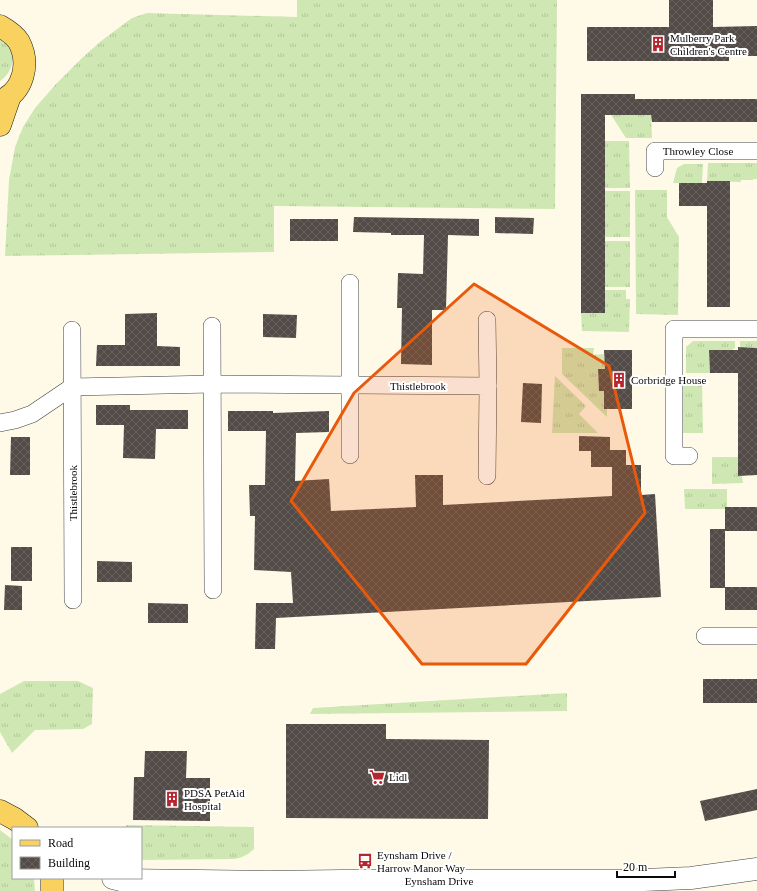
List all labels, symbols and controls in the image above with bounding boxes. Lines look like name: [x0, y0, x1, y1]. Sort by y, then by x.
place label: Mulberry Park Children's Centre: [670, 32, 747, 57]
building icon: Mulberry Park Children's Centre: [649, 35, 667, 53]
street label: Throwley Close: [663, 145, 733, 157]
building icon: Corbridge House: [610, 371, 628, 389]
place label: Corbridge House: [631, 374, 707, 386]
street label: Thistlebrook: [390, 380, 447, 392]
street label: Thistlebrook: [67, 464, 79, 521]
supermarket icon: Lidl: [368, 768, 386, 786]
place label: Lidl: [389, 771, 407, 783]
place label: PDSA PetAid Hospital: [184, 787, 245, 812]
building icon: PDSA PetAid Hospital: [163, 790, 181, 808]
legend: [12, 827, 142, 879]
text: Road: [48, 836, 73, 850]
place label: Eynsham Drive / Harrow Manor Way: [377, 849, 466, 874]
bus stop icon: Eynsham Drive / Harrow Manor Way: [356, 852, 374, 870]
scale bar: [617, 853, 675, 879]
text: Building: [48, 856, 90, 870]
text: 20 m: [623, 860, 648, 874]
street label: Eynsham Drive: [405, 875, 473, 887]

